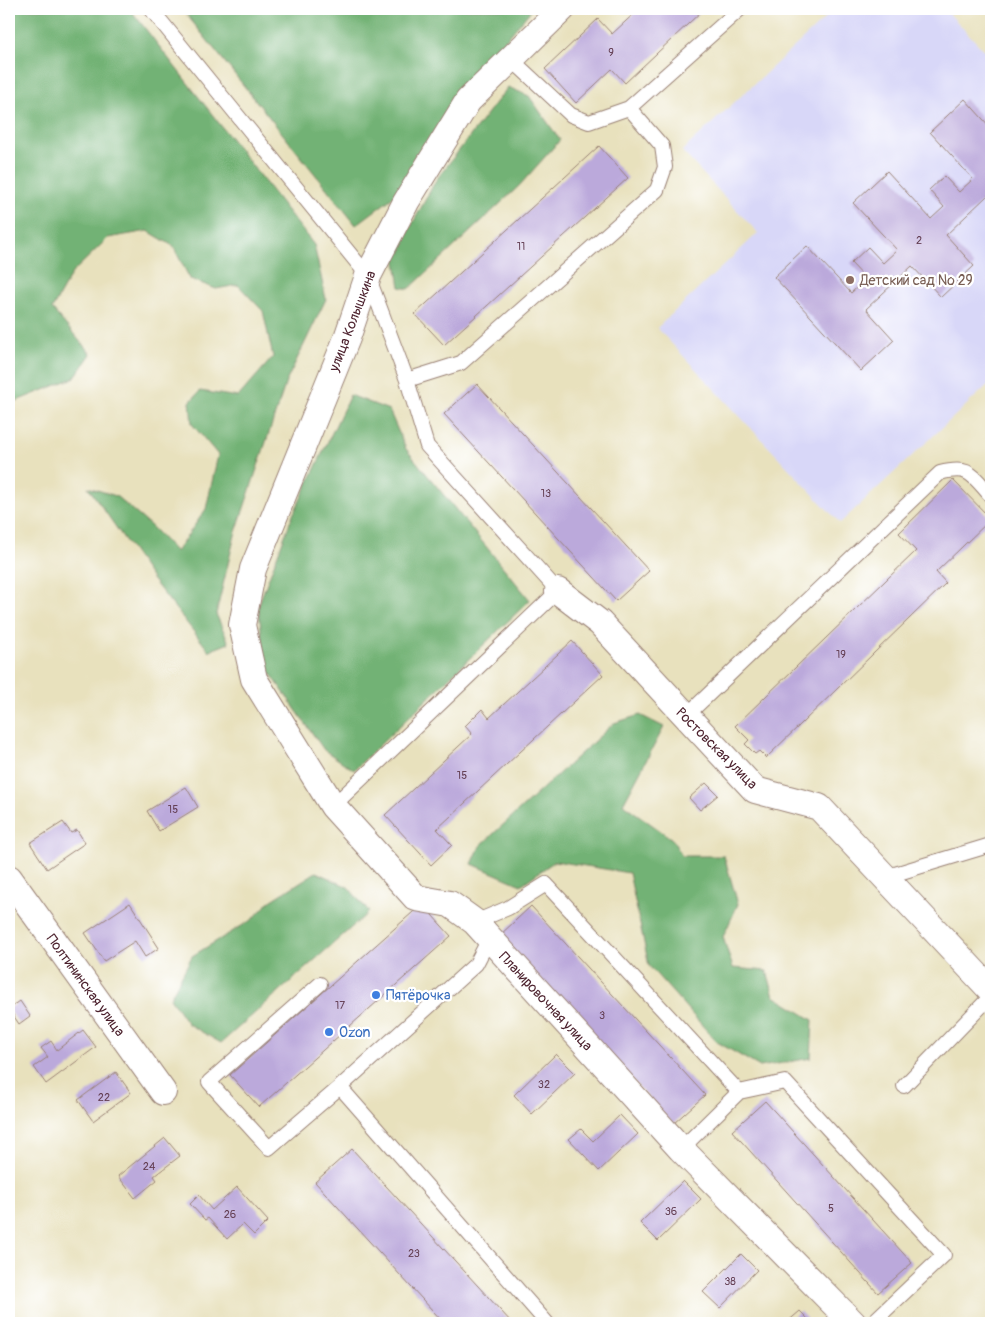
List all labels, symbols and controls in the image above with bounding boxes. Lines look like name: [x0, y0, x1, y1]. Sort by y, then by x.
house number: 9: [608, 46, 614, 59]
house number: 2: [916, 234, 922, 247]
house number: 11: [517, 240, 525, 253]
street label: улица Колышкина: [325, 268, 380, 375]
place label: Детский сад № 29: [859, 272, 973, 289]
marker: Детский сад № 29: [844, 274, 856, 286]
house number: 13: [541, 487, 551, 500]
house number: 19: [836, 648, 846, 661]
street label: Ростовская улица: [672, 704, 761, 793]
house number: 15: [457, 769, 467, 782]
house number: 15: [168, 803, 178, 816]
street label: Полтининская улица: [43, 931, 128, 1040]
street label: Планировочная улица: [495, 948, 596, 1054]
place label: Пятёрочка: [386, 987, 450, 1004]
marker: Пятёрочка: [370, 989, 382, 1001]
house number: 17: [335, 999, 345, 1012]
house number: 3: [599, 1009, 605, 1022]
place label: Ozon: [339, 1024, 371, 1041]
marker: Ozon: [323, 1026, 335, 1038]
house number: 32: [538, 1078, 550, 1091]
house number: 22: [98, 1091, 110, 1104]
house number: 24: [143, 1160, 156, 1173]
house number: 5: [828, 1202, 834, 1215]
house number: 36: [665, 1205, 677, 1218]
house number: 26: [224, 1208, 236, 1221]
house number: 23: [408, 1247, 420, 1260]
house number: 38: [724, 1275, 736, 1288]

